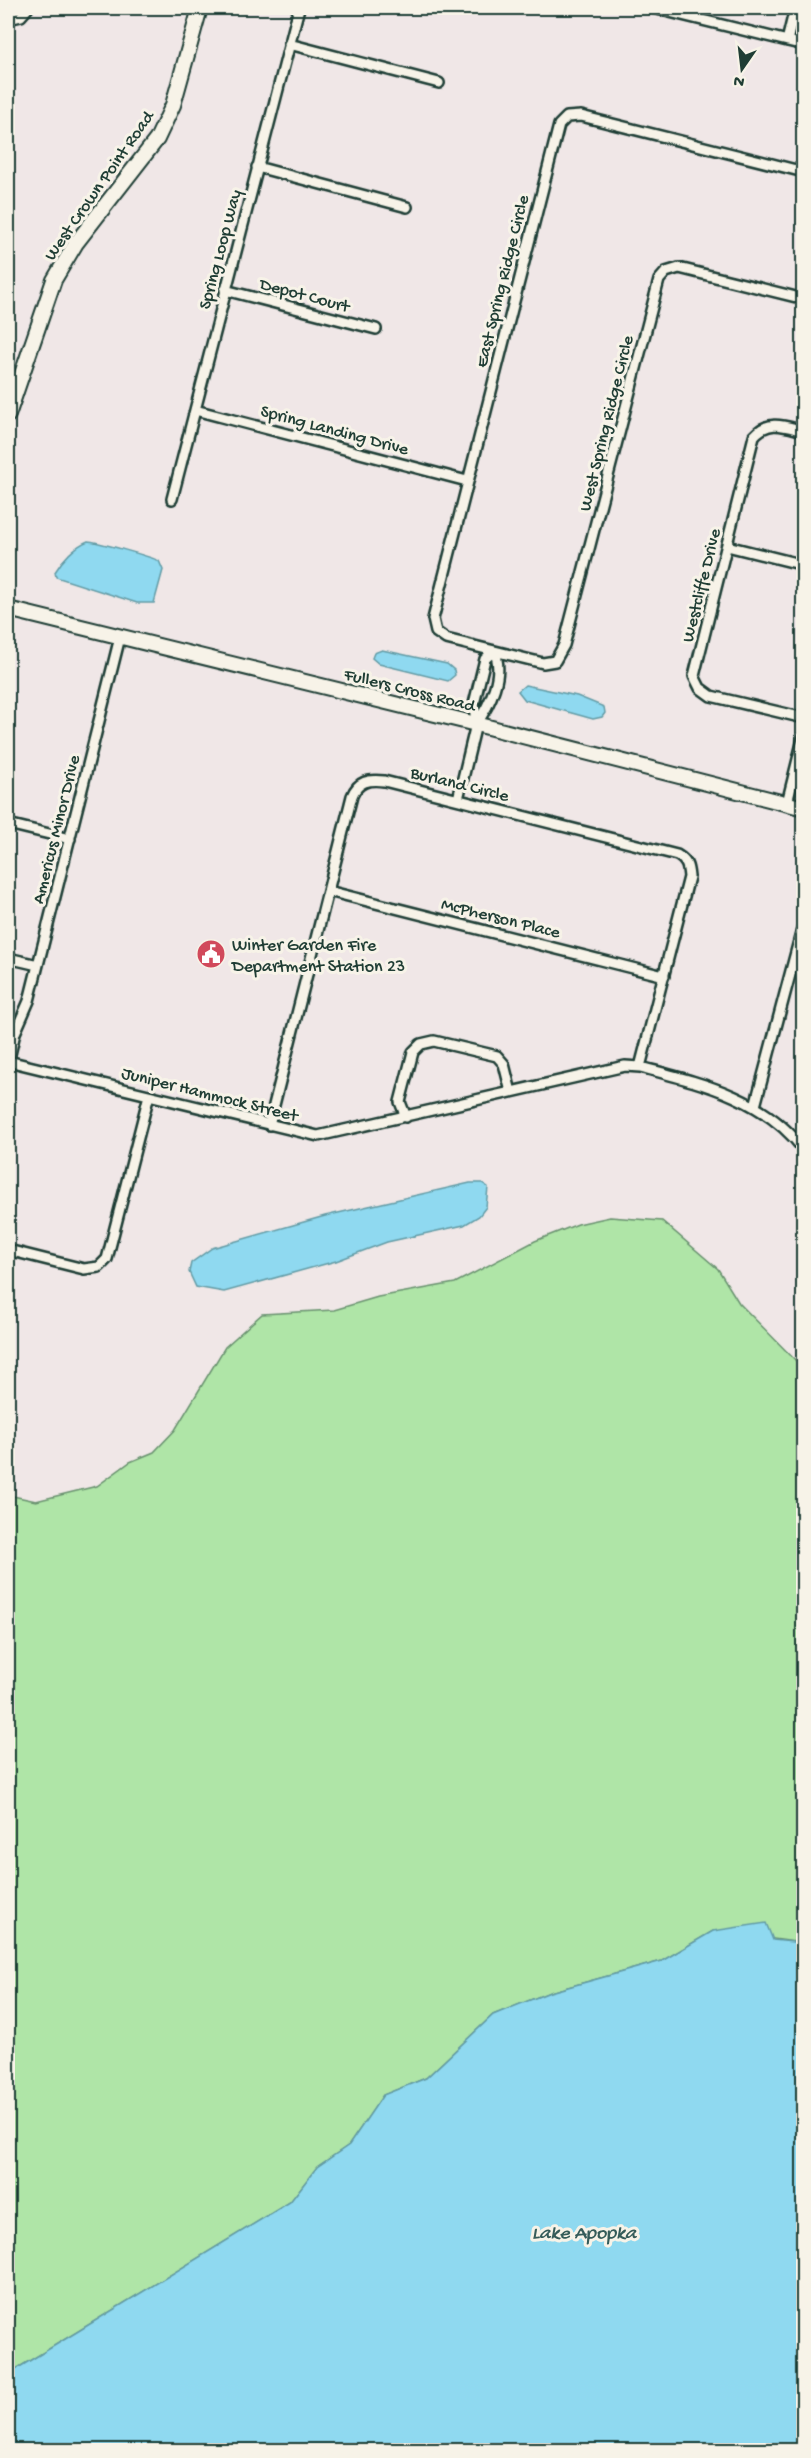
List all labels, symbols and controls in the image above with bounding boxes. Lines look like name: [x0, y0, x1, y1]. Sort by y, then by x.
north arrow: [712, 39, 772, 99]
text: N: [731, 70, 747, 91]
street label: West Crown Point Road: [40, 106, 160, 265]
street label: Spring Loop Way: [195, 187, 248, 312]
street label: East Spring Ridge Circle: [472, 192, 535, 370]
street label: Depot Court: [256, 274, 353, 319]
street label: West Spring Ridge Circle: [575, 333, 640, 514]
street label: Spring Landing Drive: [258, 402, 411, 461]
street label: Westcliffe Drive: [678, 526, 727, 645]
street label: Fullers Cross Road: [341, 665, 479, 718]
street label: Americus Minor Drive: [29, 752, 86, 906]
street label: Burland Circle: [407, 763, 511, 808]
street label: McPherson Place: [439, 894, 563, 945]
place label: Winter Garden Fire Department Station 23: [231, 936, 405, 978]
public building icon: Winter Garden Fire Department Station 23: [195, 938, 227, 970]
street label: Juniper Hammock Street: [119, 1063, 301, 1128]
water label: Lake Apopka: [532, 2223, 638, 2246]

